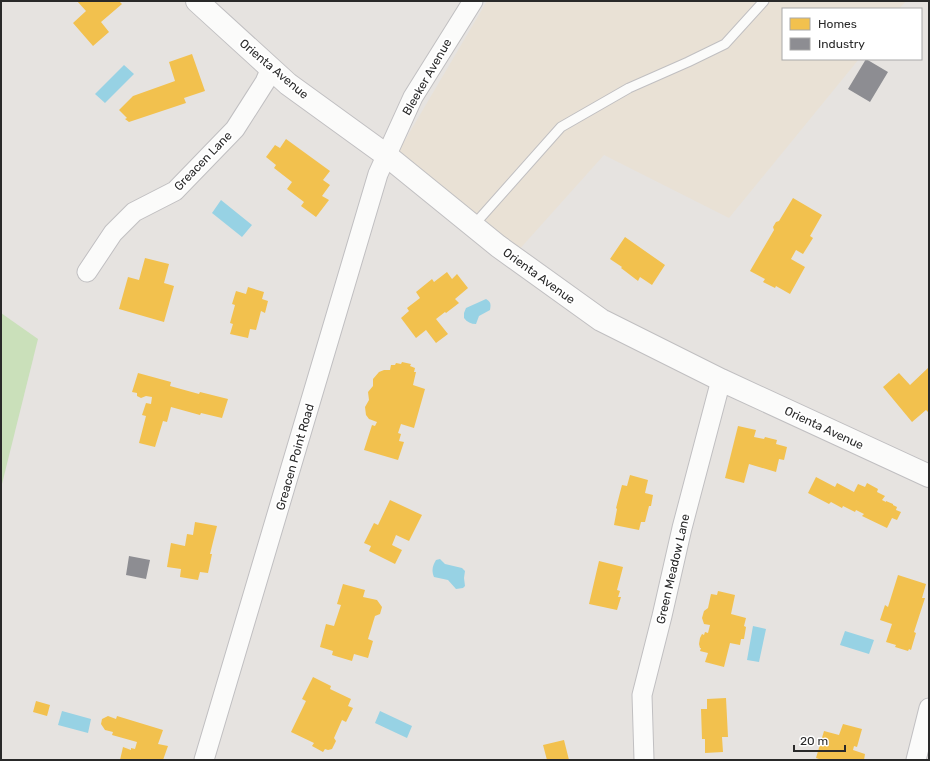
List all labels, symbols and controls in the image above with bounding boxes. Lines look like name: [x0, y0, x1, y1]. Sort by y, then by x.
legend: [782, 8, 922, 60]
text: Homes: [818, 17, 857, 31]
street label: Orienta Avenue: [237, 36, 311, 102]
street label: Bleeker Avenue: [399, 36, 455, 118]
text: Industry: [818, 37, 865, 51]
street label: Greacen Lane: [171, 128, 235, 194]
street label: Orienta Avenue: [500, 245, 578, 307]
street label: Greacen Point Road: [273, 402, 317, 512]
street label: Orienta Avenue: [782, 404, 866, 453]
street label: Green Meadow Lane: [654, 512, 693, 625]
scale bar: [794, 727, 845, 753]
text: 20 m: [800, 734, 828, 748]

